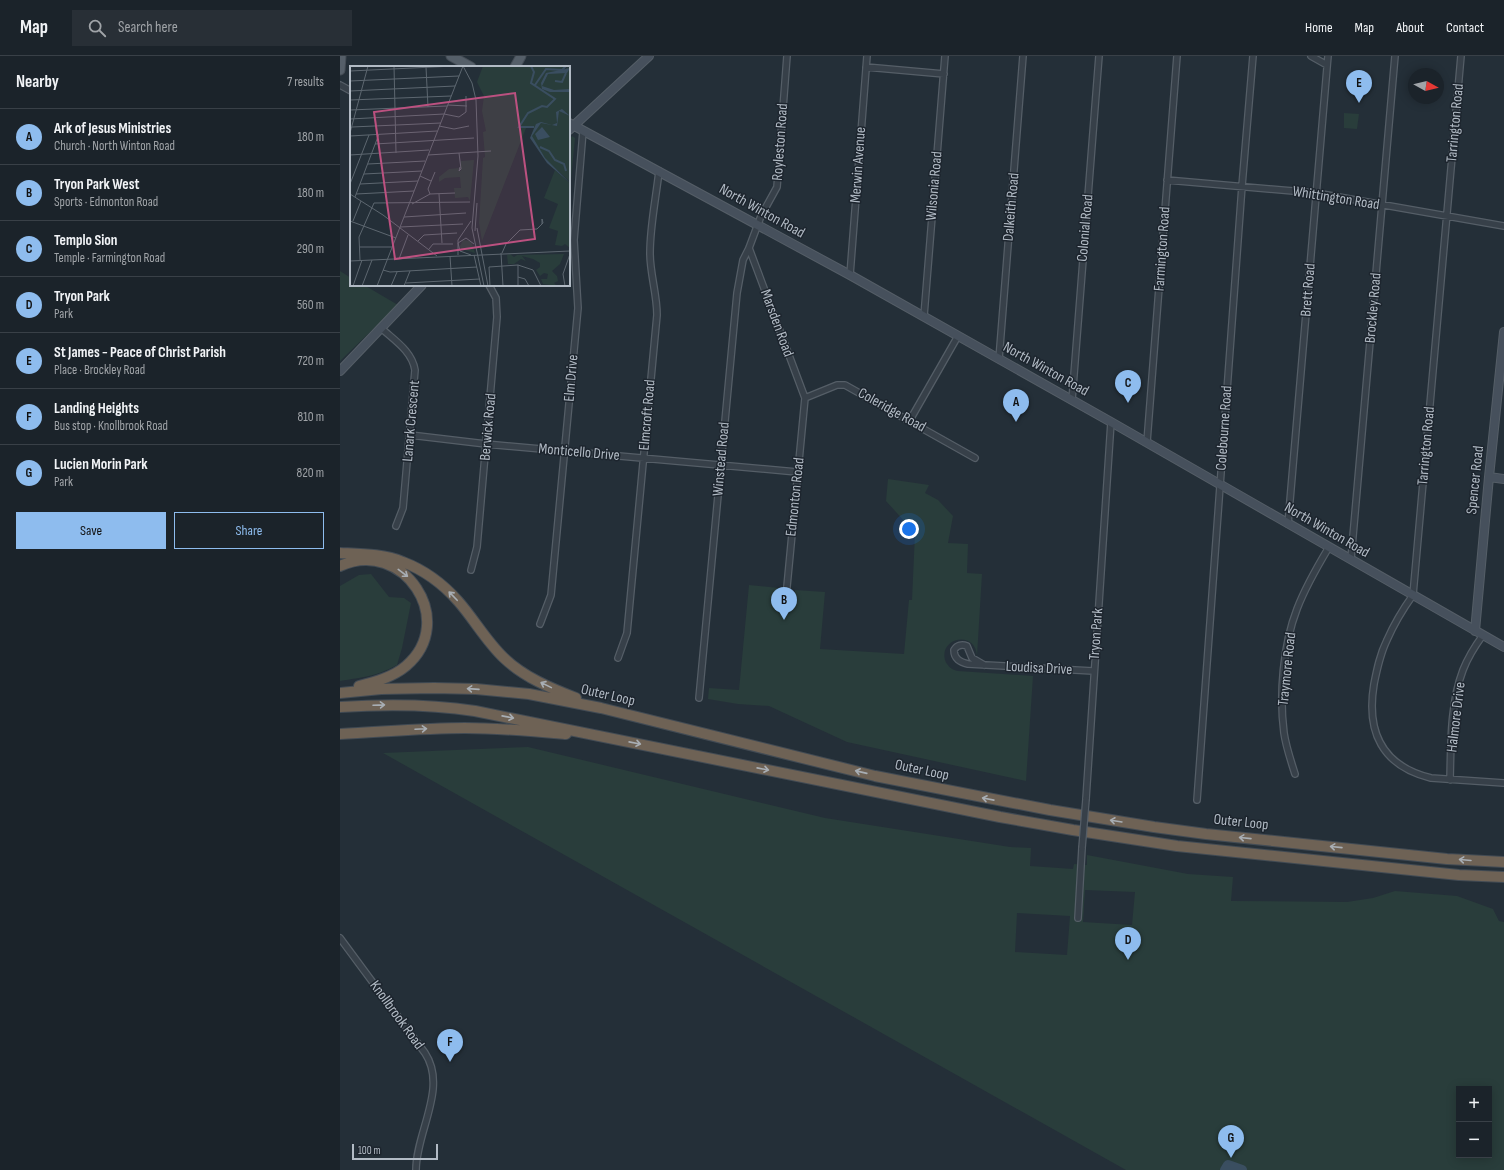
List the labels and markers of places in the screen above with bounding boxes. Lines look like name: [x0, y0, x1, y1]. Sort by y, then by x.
pin: E: [1346, 70, 1372, 103]
pin: C: [1115, 370, 1141, 403]
pin: A: [1003, 389, 1029, 422]
pin: B: [771, 587, 797, 620]
pin: D: [1115, 927, 1141, 960]
pin: F: [437, 1029, 463, 1062]
pin: G: [1218, 1125, 1244, 1158]

